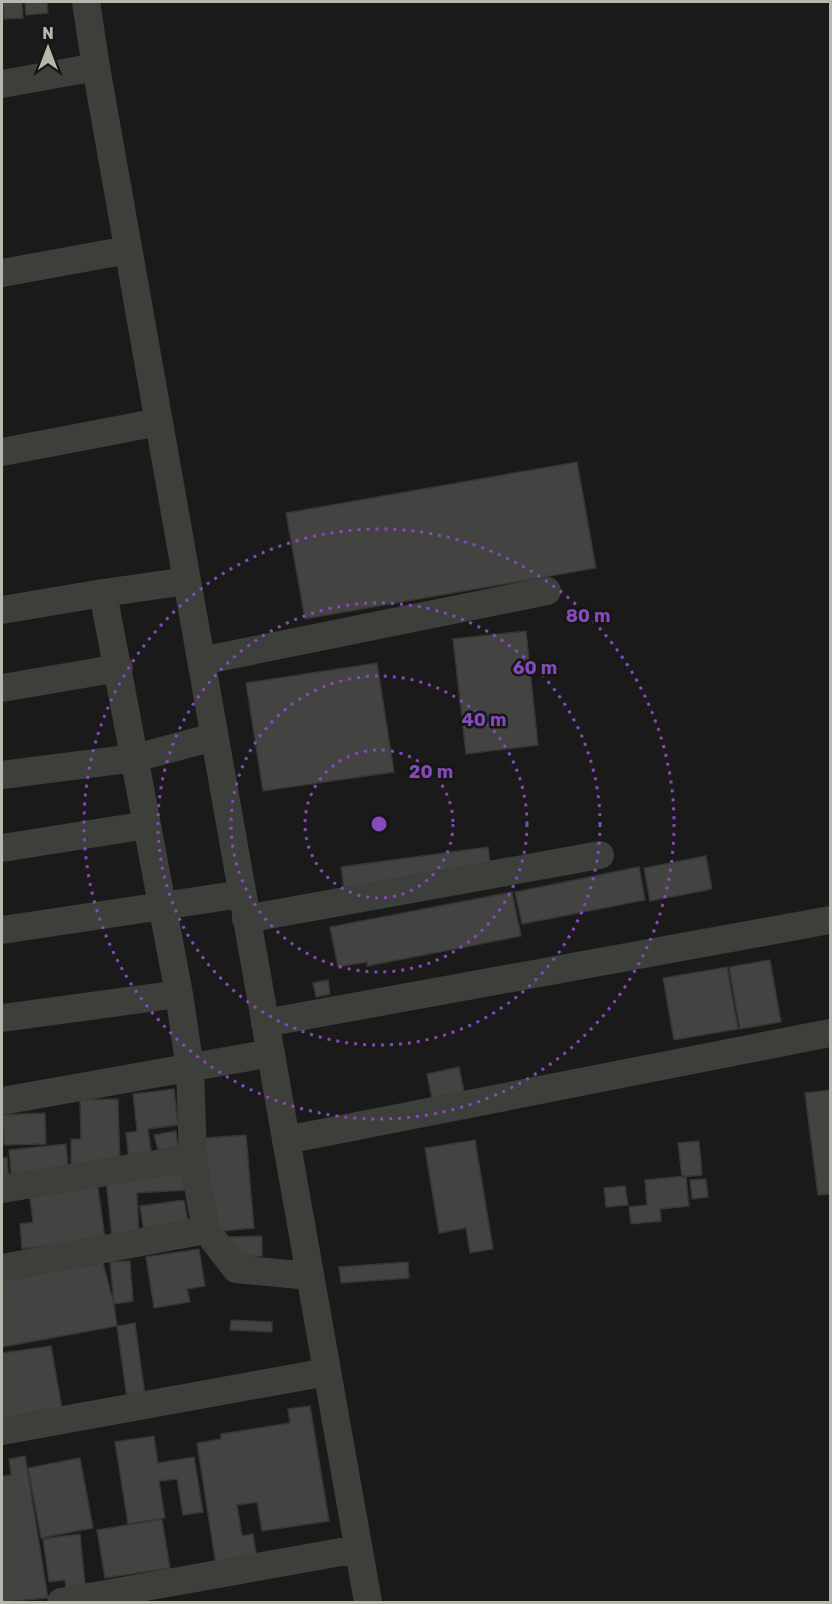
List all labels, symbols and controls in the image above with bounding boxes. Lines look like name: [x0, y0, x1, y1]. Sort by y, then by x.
north arrow: [18, 18, 78, 78]
text: N: [42, 24, 54, 43]
text: 80 m: [566, 605, 610, 627]
text: 60 m: [513, 657, 557, 679]
text: 40 m: [462, 709, 506, 731]
text: 20 m: [409, 761, 453, 783]
centre of rings: [369, 814, 389, 834]

